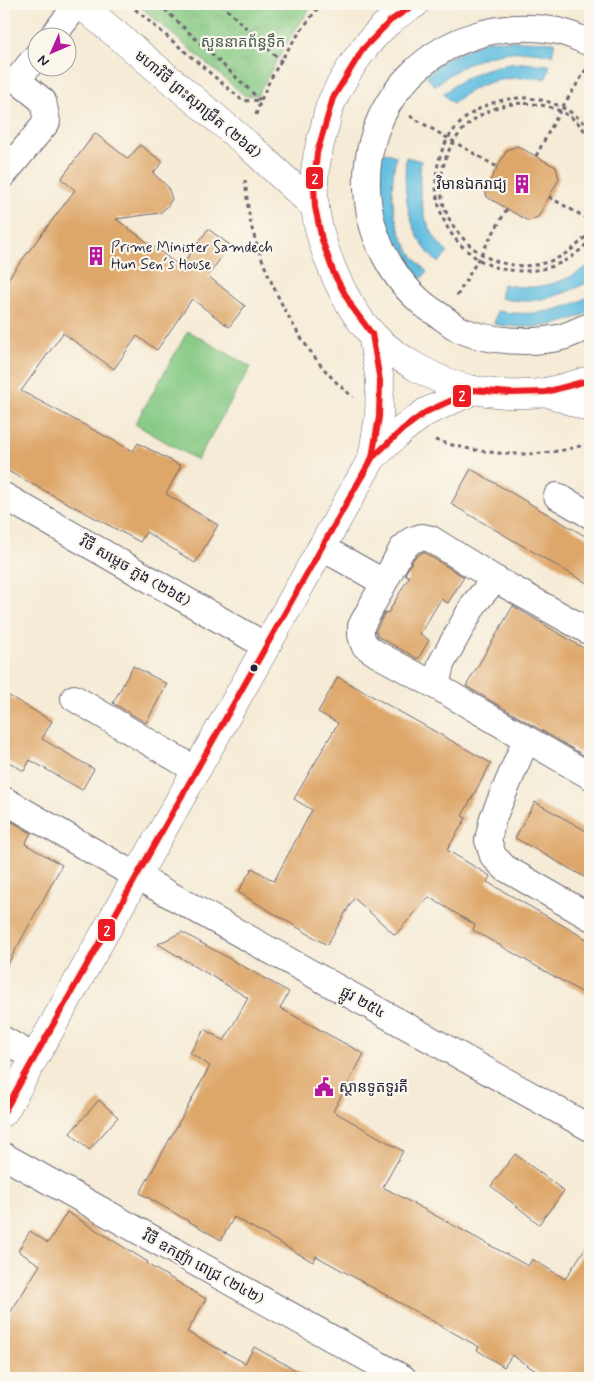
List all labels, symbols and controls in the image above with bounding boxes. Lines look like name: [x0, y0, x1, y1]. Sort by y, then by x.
north arrow: [28, 28, 78, 78]
park label: សួននាគព័ន្ធទឹក: [201, 33, 285, 53]
street label: មហាវិថី ព្រះសុរាម្រឹត (២៦៨): [130, 46, 265, 164]
text: N: [34, 51, 53, 70]
line badge: 2: [305, 166, 324, 190]
text: 2: [312, 170, 319, 188]
building icon: វិមានឯករាជ្យ: [511, 173, 533, 195]
place label: វិមានឯករាជ្យ: [436, 174, 507, 195]
place label: Prime Minister Samdech Hun Sen´s House: [111, 238, 273, 275]
building icon: Prime Minister Samdech Hun Sen´s House: [85, 245, 107, 267]
line badge: 2: [452, 384, 472, 408]
text: 2: [459, 387, 466, 405]
street label: វិថី សម្តេច ភួង (២៦៥): [75, 531, 194, 612]
unlabelled marker: [249, 663, 259, 673]
line badge: 2: [97, 918, 116, 942]
text: 2: [104, 922, 111, 940]
street label: ផ្លូវ ២៥៤: [335, 982, 389, 1026]
public building icon: ស្ថានទូតទួរគី: [313, 1076, 335, 1098]
place label: ស្ថានទូតទួរគី: [339, 1078, 408, 1098]
street label: វិថី ឧកញ៉ា ពេជ្រ (២៤២): [138, 1226, 268, 1310]

